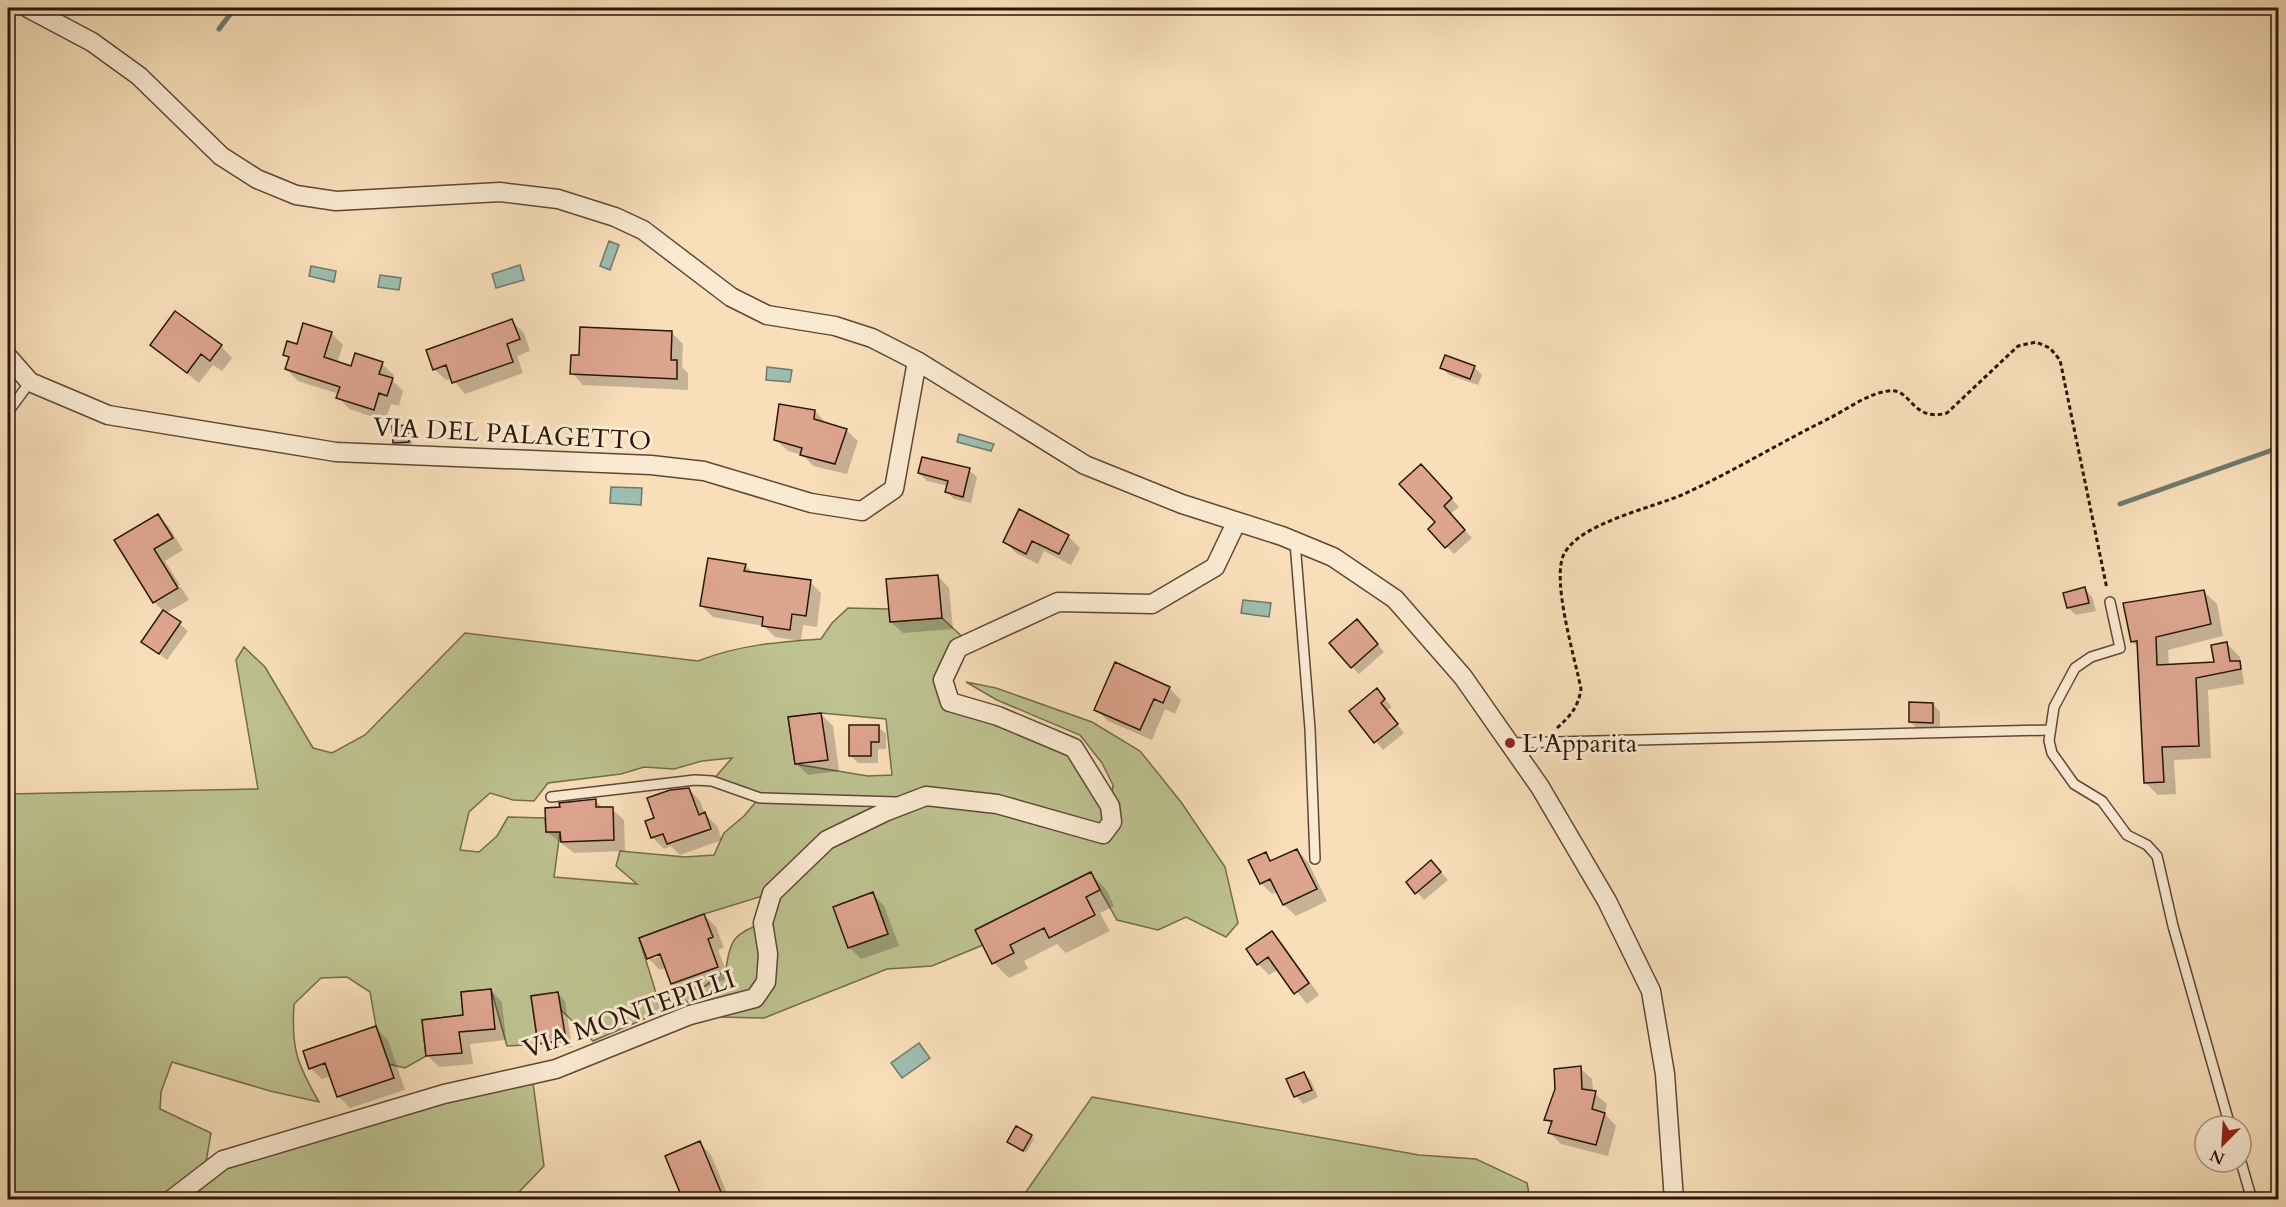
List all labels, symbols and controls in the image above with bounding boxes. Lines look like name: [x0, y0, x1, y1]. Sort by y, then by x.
street label: VIA DEL PALAGETTO: [372, 409, 652, 459]
place label: L'Apparita: [1522, 726, 1637, 761]
marker: L'Apparita: [1503, 736, 1517, 750]
street label: VIA MONTEPILLI: [518, 961, 740, 1067]
north arrow: [2193, 1114, 2253, 1174]
text: N: [2206, 1144, 2228, 1170]

